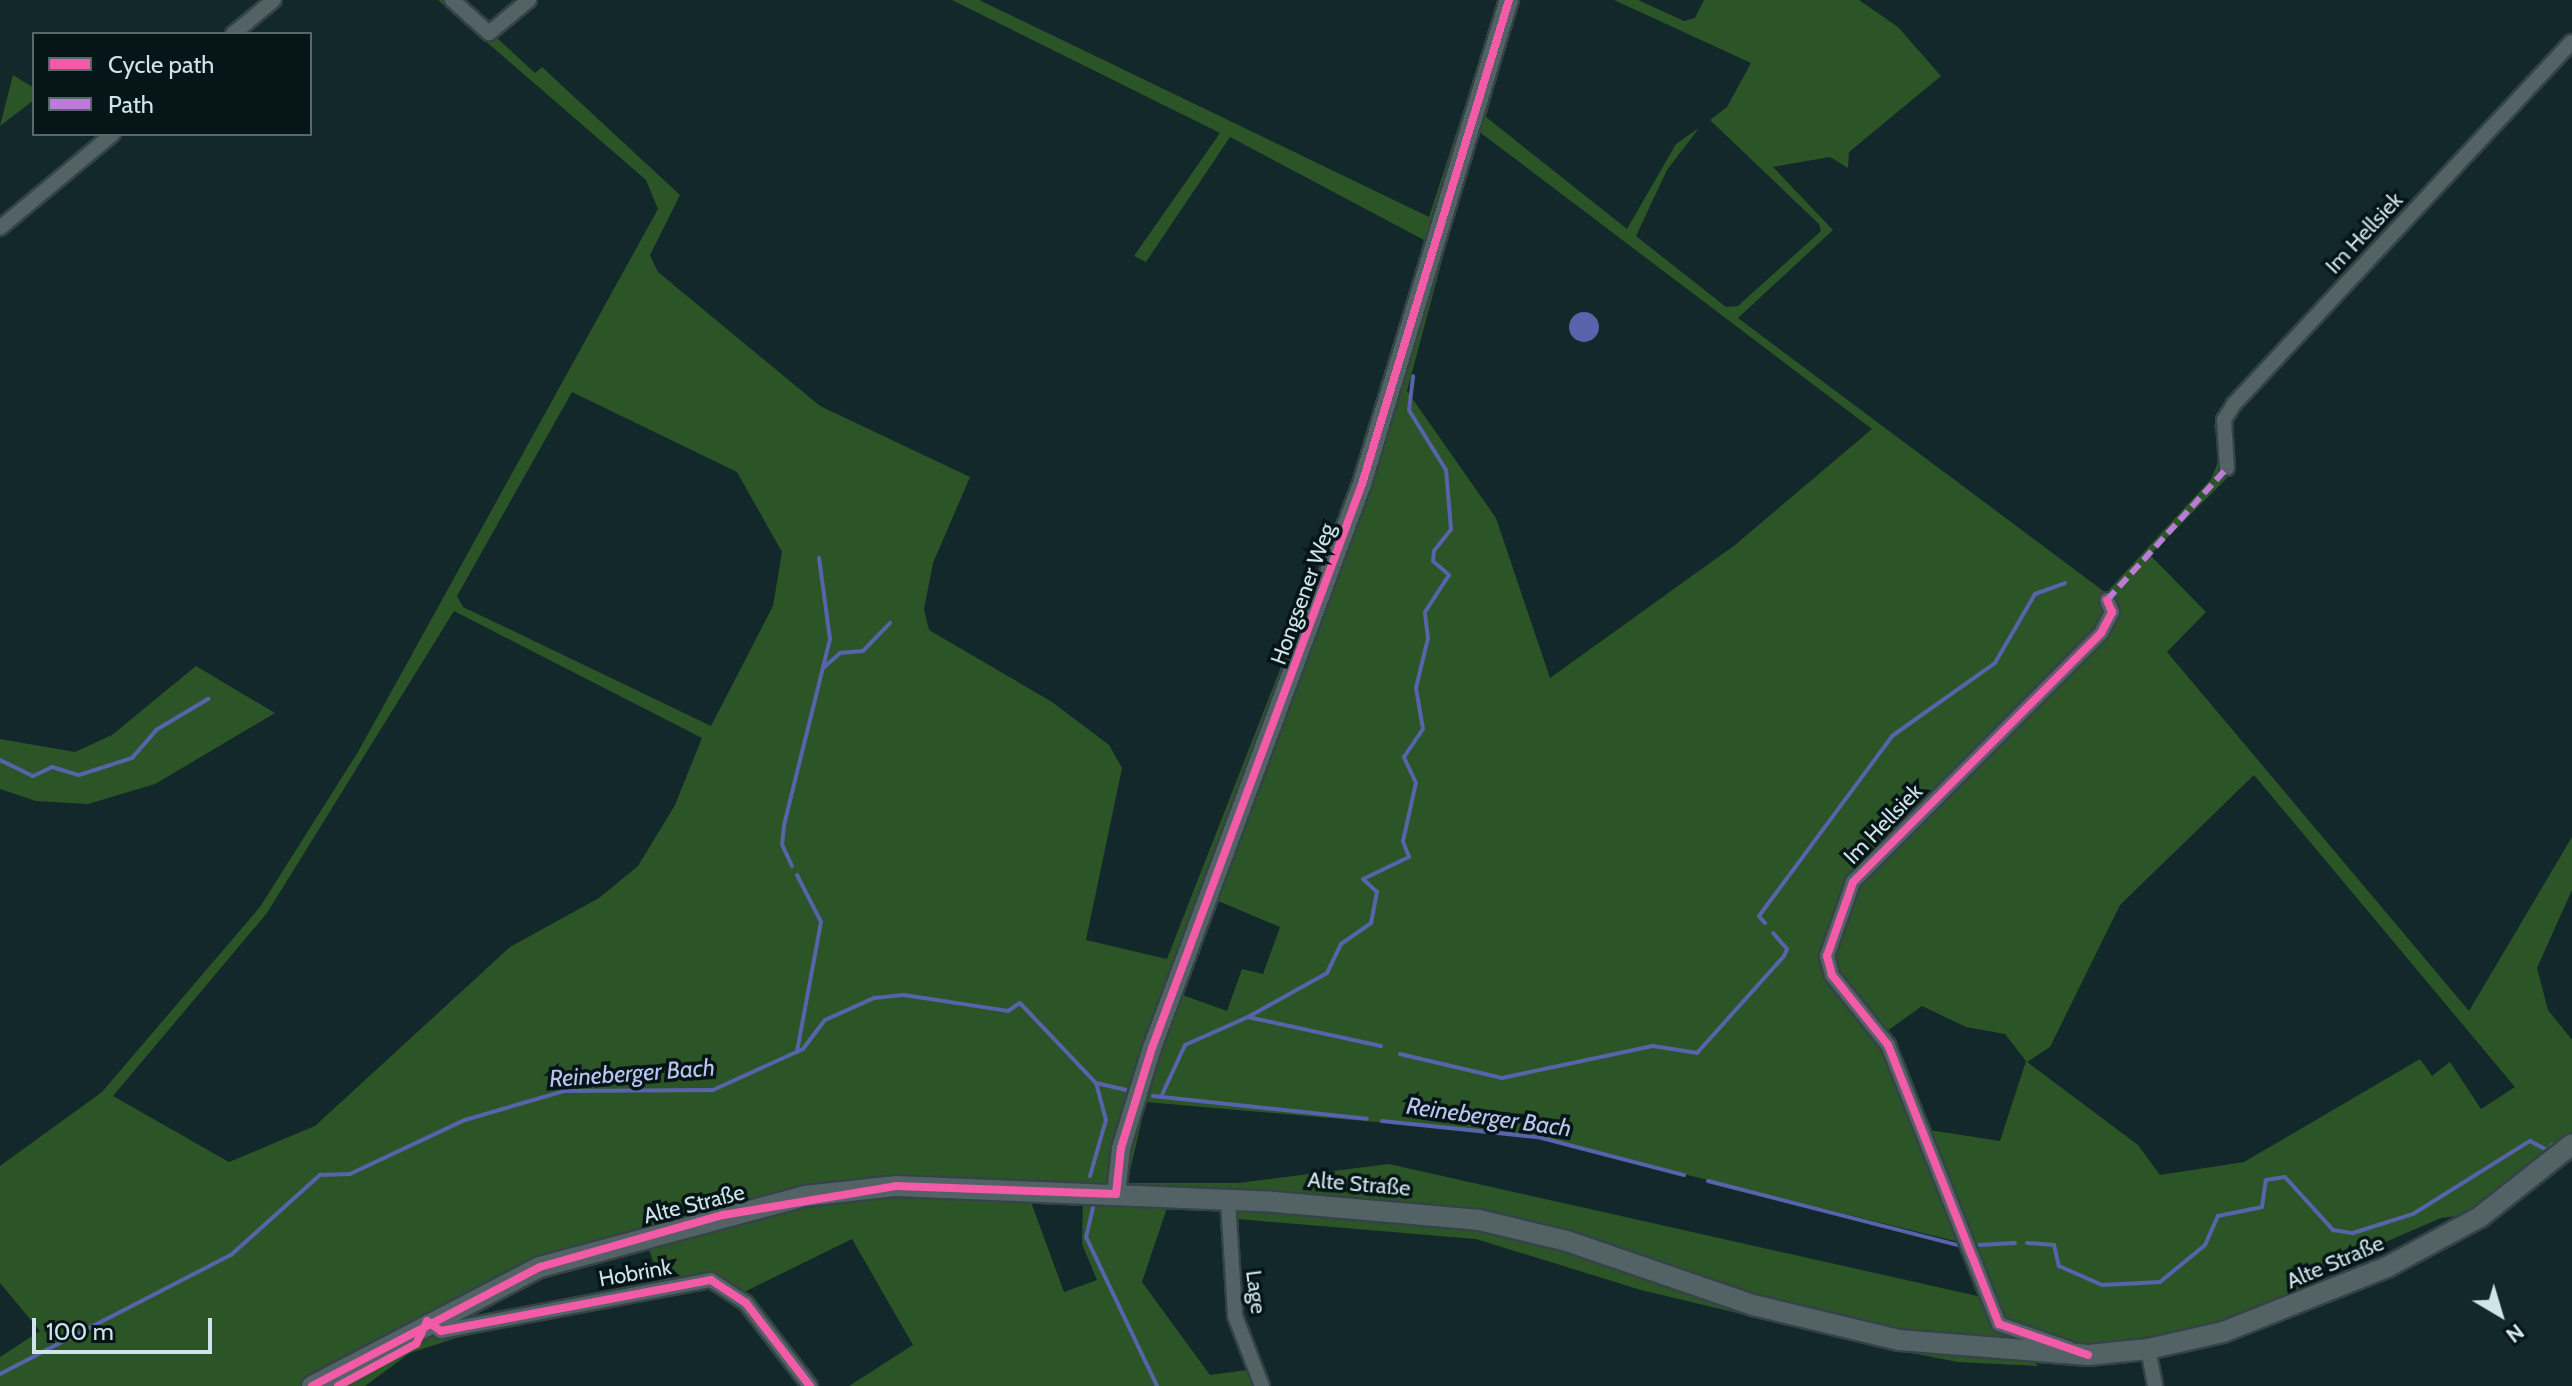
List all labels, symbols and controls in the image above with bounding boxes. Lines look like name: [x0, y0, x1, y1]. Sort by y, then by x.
legend: [32, 32, 312, 136]
text: Cycle path: [108, 50, 214, 79]
text: Path: [108, 90, 154, 119]
street label: Im Hellsiek: [2320, 187, 2408, 279]
street label: Hongsener Weg: [1265, 520, 1341, 668]
street label: Im Hellsiek: [1838, 778, 1928, 870]
water label: Reineberger Bach: [548, 1053, 716, 1093]
water label: Reineberger Bach: [1405, 1091, 1573, 1143]
street label: Alte Straße: [1306, 1166, 1412, 1202]
street label: Alte Straße: [641, 1179, 747, 1229]
street label: Alte Straße: [2282, 1230, 2388, 1294]
street label: Hobrink: [597, 1254, 673, 1292]
street label: Lage: [1240, 1269, 1272, 1315]
north arrow: [2460, 1274, 2540, 1354]
scale bar: [36, 1302, 216, 1352]
text: 100 m: [46, 1317, 114, 1346]
text: N: [2501, 1318, 2530, 1349]

